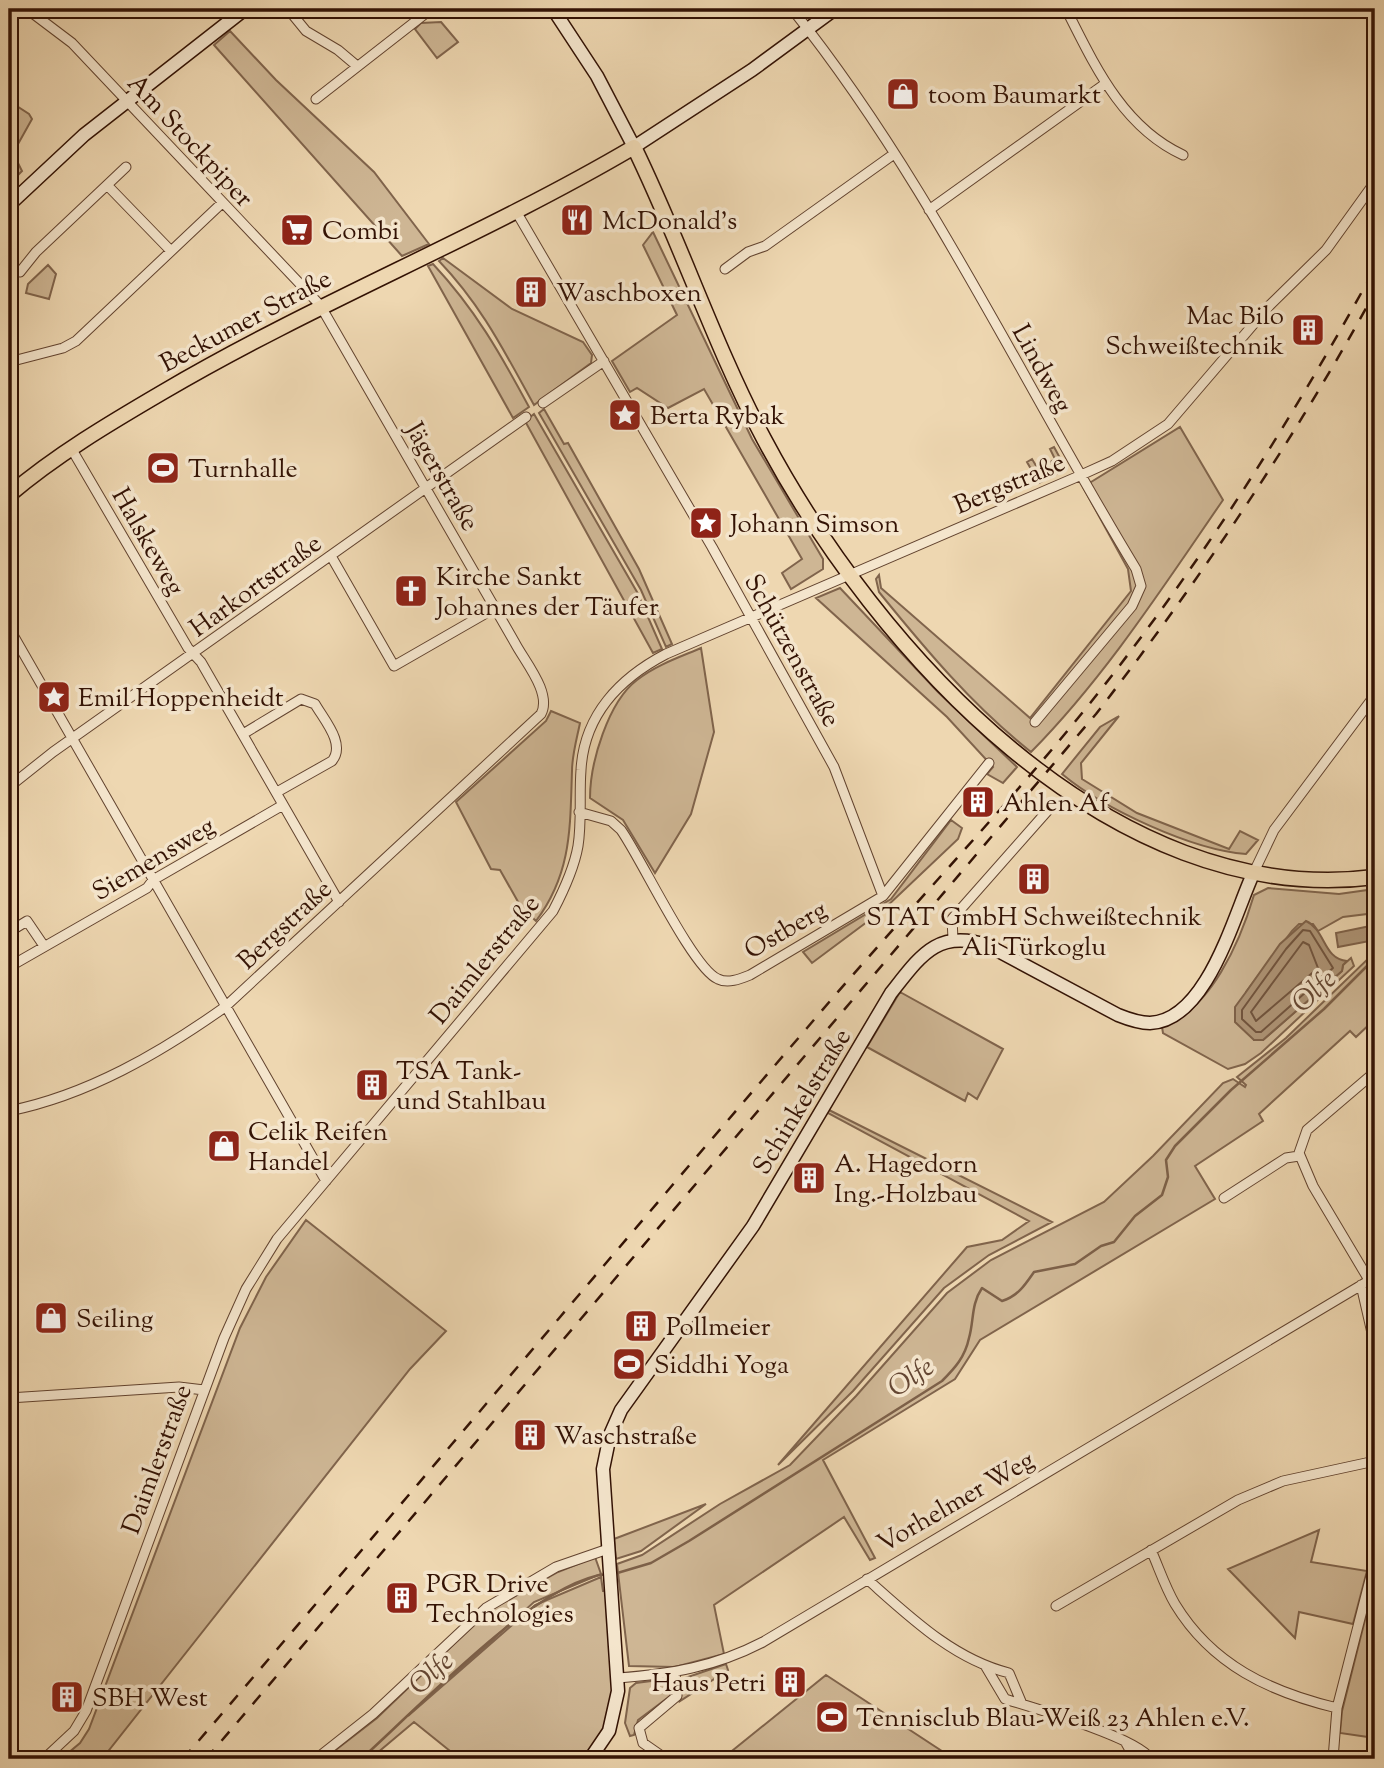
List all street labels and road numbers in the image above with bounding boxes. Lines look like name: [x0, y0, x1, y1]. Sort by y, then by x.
street label: Am Stockpiper: [118, 67, 261, 217]
street label: Beckumer Straße: [154, 261, 338, 383]
street label: Lindweg: [1001, 318, 1080, 420]
street label: Jägerstraße: [394, 414, 487, 539]
street label: Bergstraße: [949, 445, 1071, 525]
street label: Halskeweg: [101, 481, 193, 603]
street label: Harkortstraße: [183, 526, 330, 648]
street label: Schützenstraße: [733, 568, 848, 735]
street label: Siemensweg: [86, 809, 223, 911]
street label: Bergstraße: [230, 872, 341, 979]
street label: Daimlerstraße: [422, 888, 550, 1033]
street label: Ostberg: [738, 893, 834, 970]
street label: Schinkelstraße: [745, 1022, 861, 1182]
street label: Daimlerstraße: [114, 1380, 203, 1540]
street label: Vorhelmer Weg: [871, 1443, 1042, 1563]

